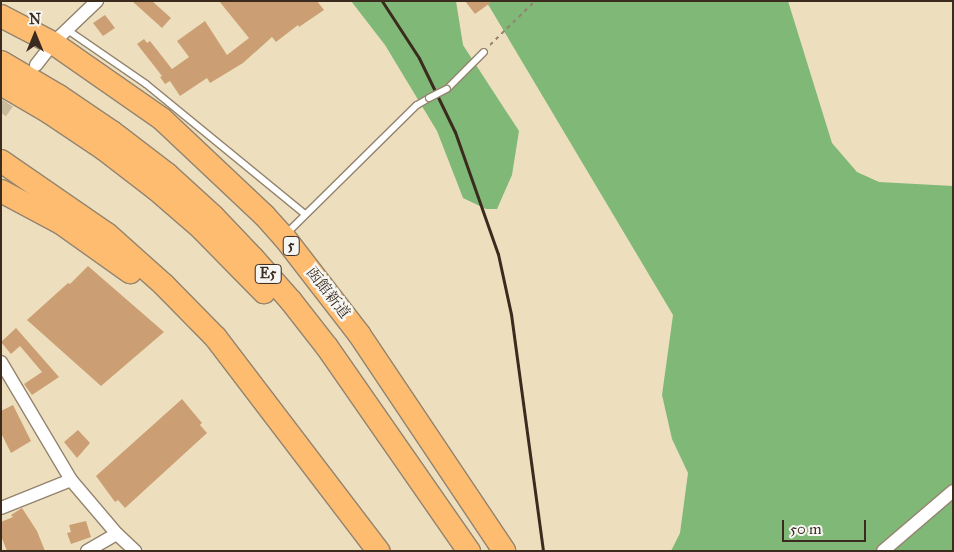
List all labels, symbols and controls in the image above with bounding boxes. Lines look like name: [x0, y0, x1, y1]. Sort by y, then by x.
north arrow: [10, 10, 60, 60]
text: N: [29, 11, 41, 28]
road number: 5: [282, 235, 300, 258]
road number: E5: [254, 262, 282, 286]
street label: 函館新道: [302, 264, 354, 322]
scale bar: [784, 510, 868, 542]
text: 50 m: [790, 520, 822, 538]

